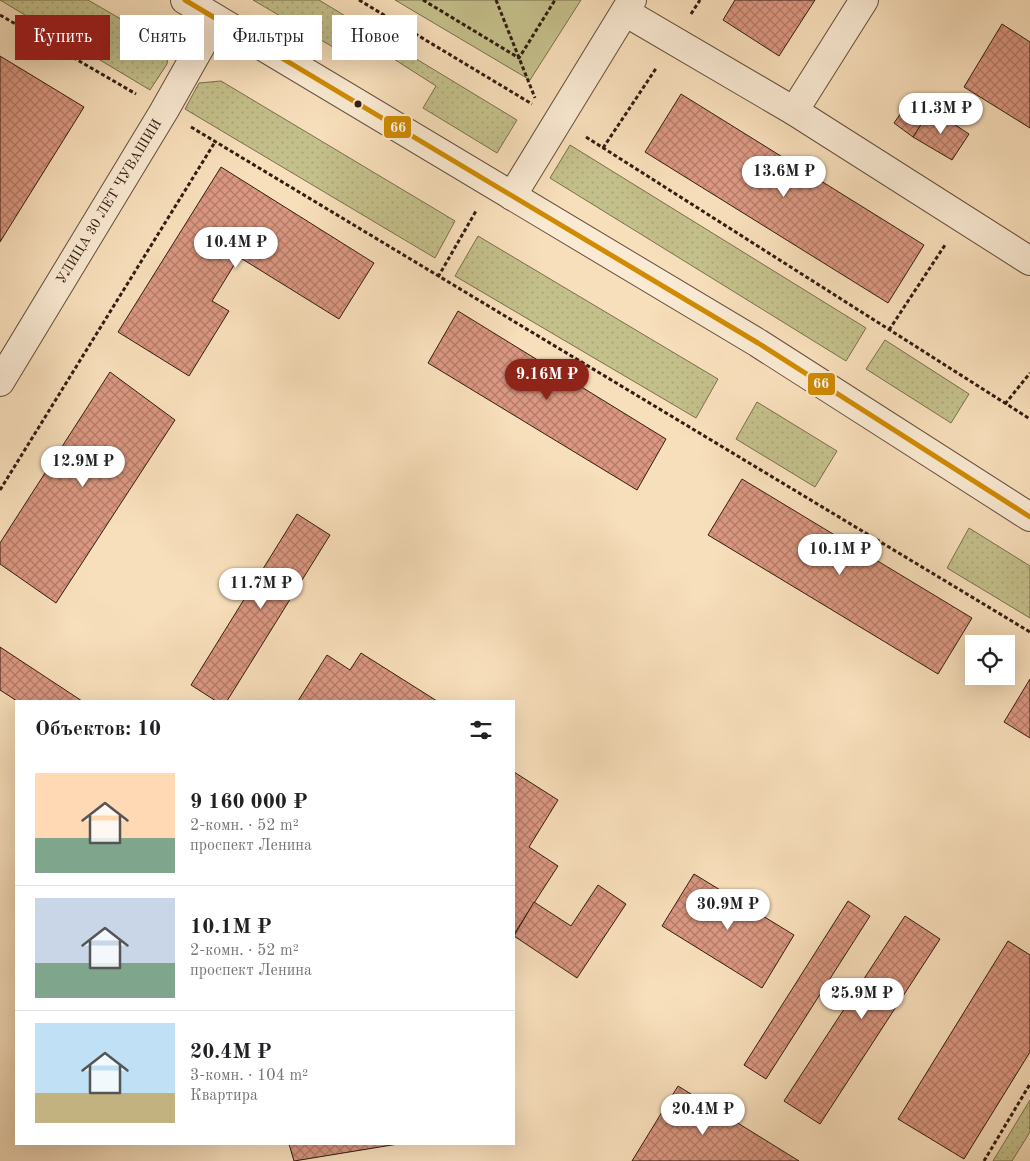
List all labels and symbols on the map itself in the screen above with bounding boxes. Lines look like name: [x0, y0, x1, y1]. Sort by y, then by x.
pin: 11.3M ₽: [895, 92, 987, 135]
unlabelled marker: [353, 99, 363, 109]
line badge: 66: [383, 115, 412, 139]
street label: УЛИЦА 30 ЛЕТ ЧУВАШИИ: [54, 117, 164, 286]
text: 66: [390, 121, 406, 135]
pin: 13.6M ₽: [738, 156, 830, 198]
pin: 10.4M ₽: [190, 226, 282, 269]
pin: 9.16M ₽: [501, 358, 593, 401]
line badge: 66: [807, 372, 836, 396]
text: 66: [813, 377, 829, 391]
pin: 12.9M ₽: [37, 446, 129, 488]
pin: 10.1M ₽: [794, 534, 886, 576]
pin: 11.7M ₽: [215, 568, 307, 610]
pin: 30.9M ₽: [682, 888, 774, 931]
pin: 25.9M ₽: [816, 978, 908, 1020]
pin: 20.4M ₽: [657, 1094, 749, 1136]

